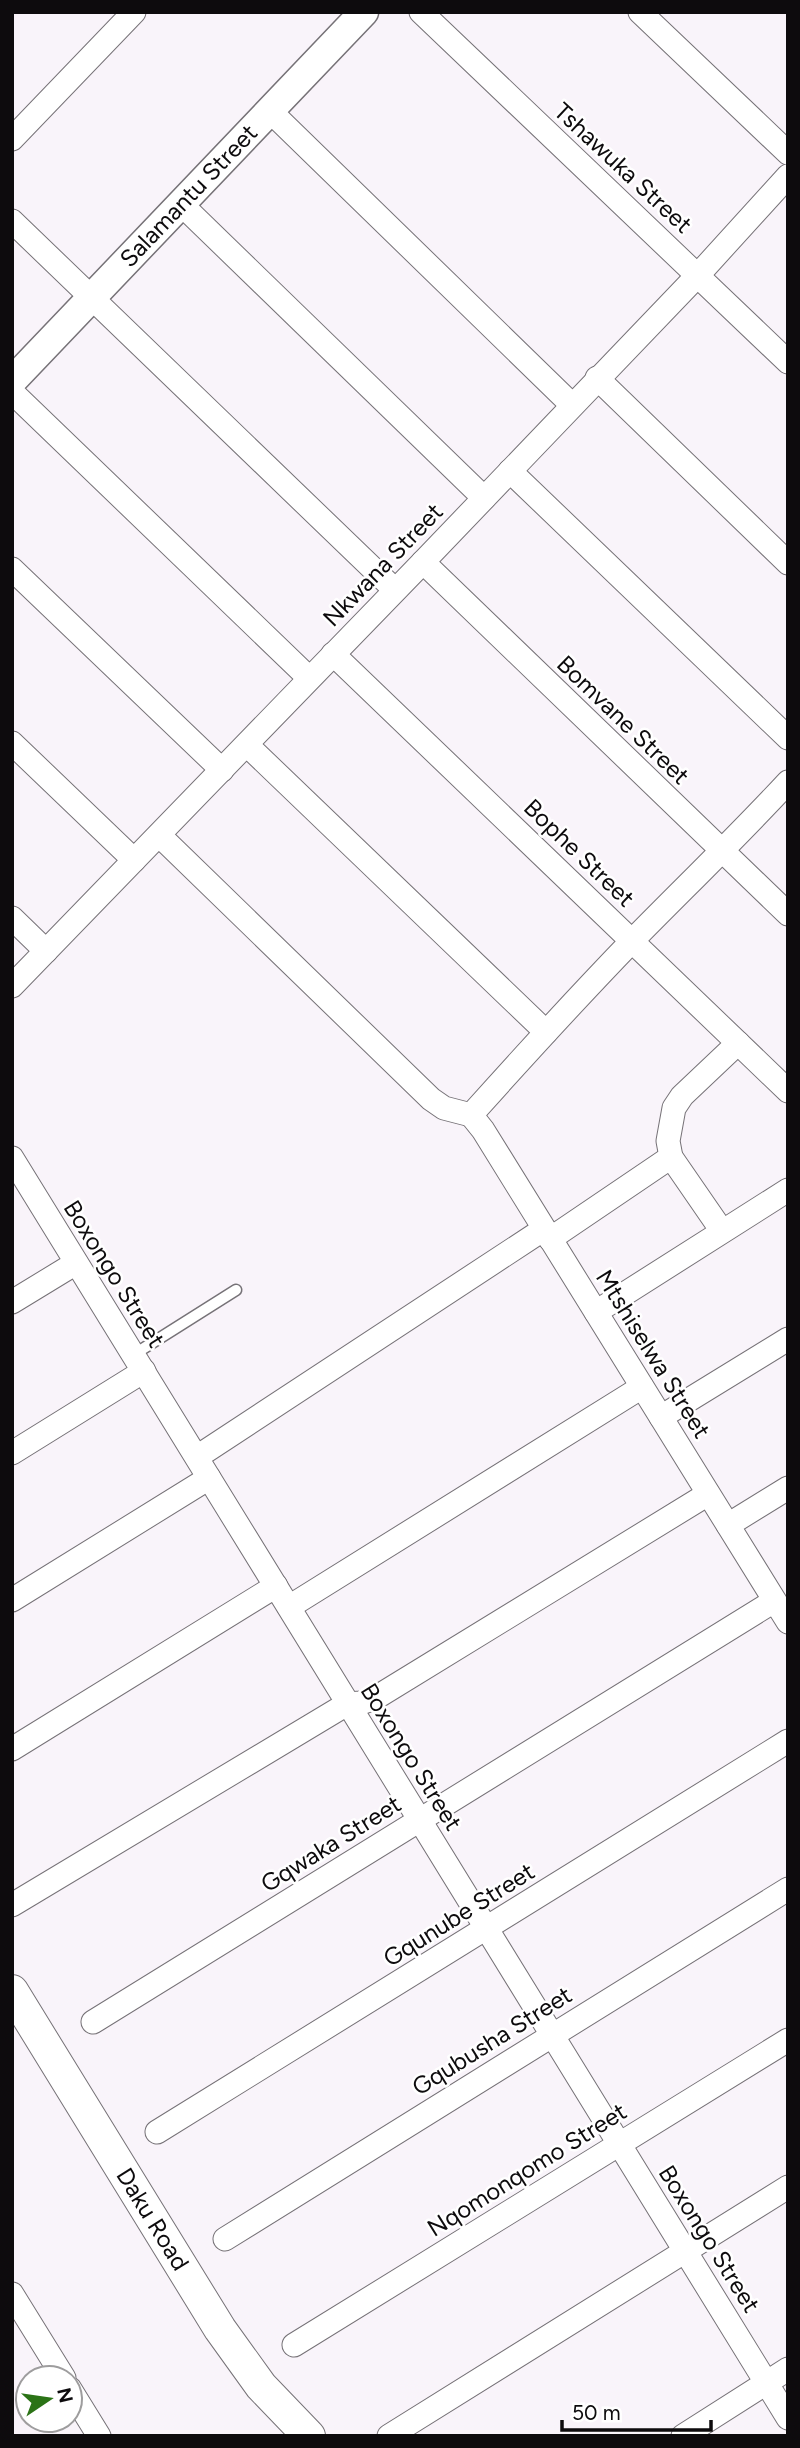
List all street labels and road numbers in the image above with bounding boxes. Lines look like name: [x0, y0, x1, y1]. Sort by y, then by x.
street label: Tshawuka Street: [548, 96, 698, 239]
street label: Salamantu Street: [114, 118, 263, 273]
street label: Nkwana Street: [317, 497, 449, 632]
street label: Bomvane Street: [551, 649, 696, 790]
street label: Bophe Street: [518, 793, 641, 913]
street label: Boxongo Street: [58, 1195, 171, 1353]
street label: Mtshiselwa Street: [590, 1264, 717, 1443]
street label: Boxongo Street: [355, 1678, 468, 1836]
street label: Gqwaka Street: [255, 1789, 406, 1898]
street label: Gqunube Street: [378, 1857, 540, 1973]
street label: Gqubusha Street: [406, 1980, 577, 2101]
street label: Nqomonqomo Street: [422, 2097, 632, 2243]
street label: Boxongo Street: [653, 2160, 766, 2318]
street label: Daku Road: [110, 2162, 195, 2276]

